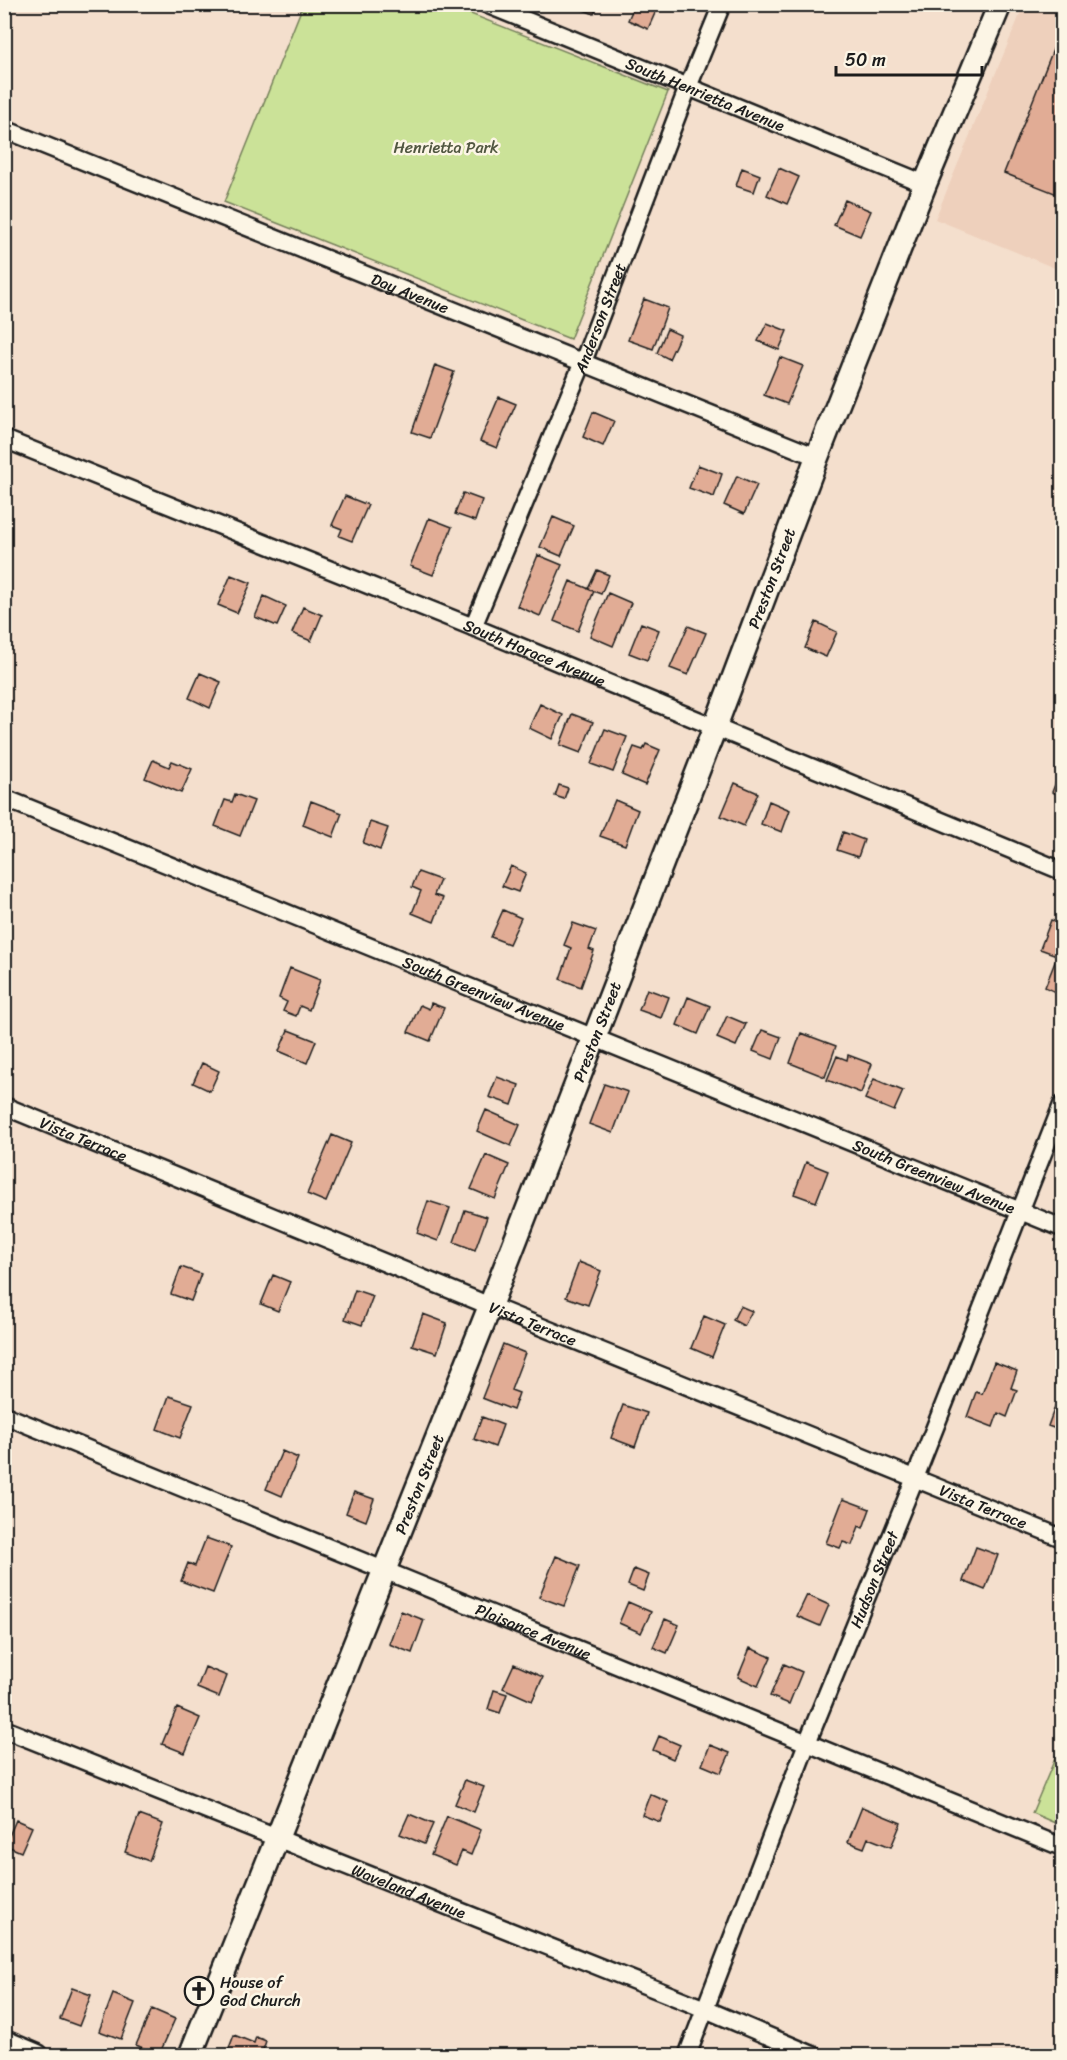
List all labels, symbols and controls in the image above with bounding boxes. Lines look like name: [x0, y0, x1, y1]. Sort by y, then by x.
scale bar: [836, 39, 982, 77]
text: 50 m: [845, 44, 886, 76]
street label: South Henrietta Avenue: [621, 49, 789, 140]
park label: Henrietta Park: [393, 133, 499, 162]
street label: Anderson Street: [565, 259, 635, 379]
street label: Day Avenue: [367, 265, 453, 322]
street label: Preston Street: [739, 524, 804, 633]
street label: South Horace Avenue: [459, 611, 610, 695]
street label: South Greenview Avenue: [398, 947, 570, 1040]
street label: Preston Street: [564, 977, 630, 1087]
street label: Vista Terrace: [35, 1108, 132, 1170]
street label: South Greenview Avenue: [848, 1130, 1020, 1223]
street label: Vista Terrace: [484, 1293, 581, 1355]
street label: Preston Street: [386, 1430, 452, 1539]
street label: Vista Terrace: [935, 1476, 1032, 1537]
street label: Hudson Street: [841, 1526, 907, 1633]
street label: Plaisance Avenue: [471, 1595, 596, 1668]
street label: Waveland Avenue: [347, 1855, 471, 1927]
place label: House of God Church: [220, 1968, 301, 2015]
church icon: House of God Church: [183, 1975, 215, 2007]

